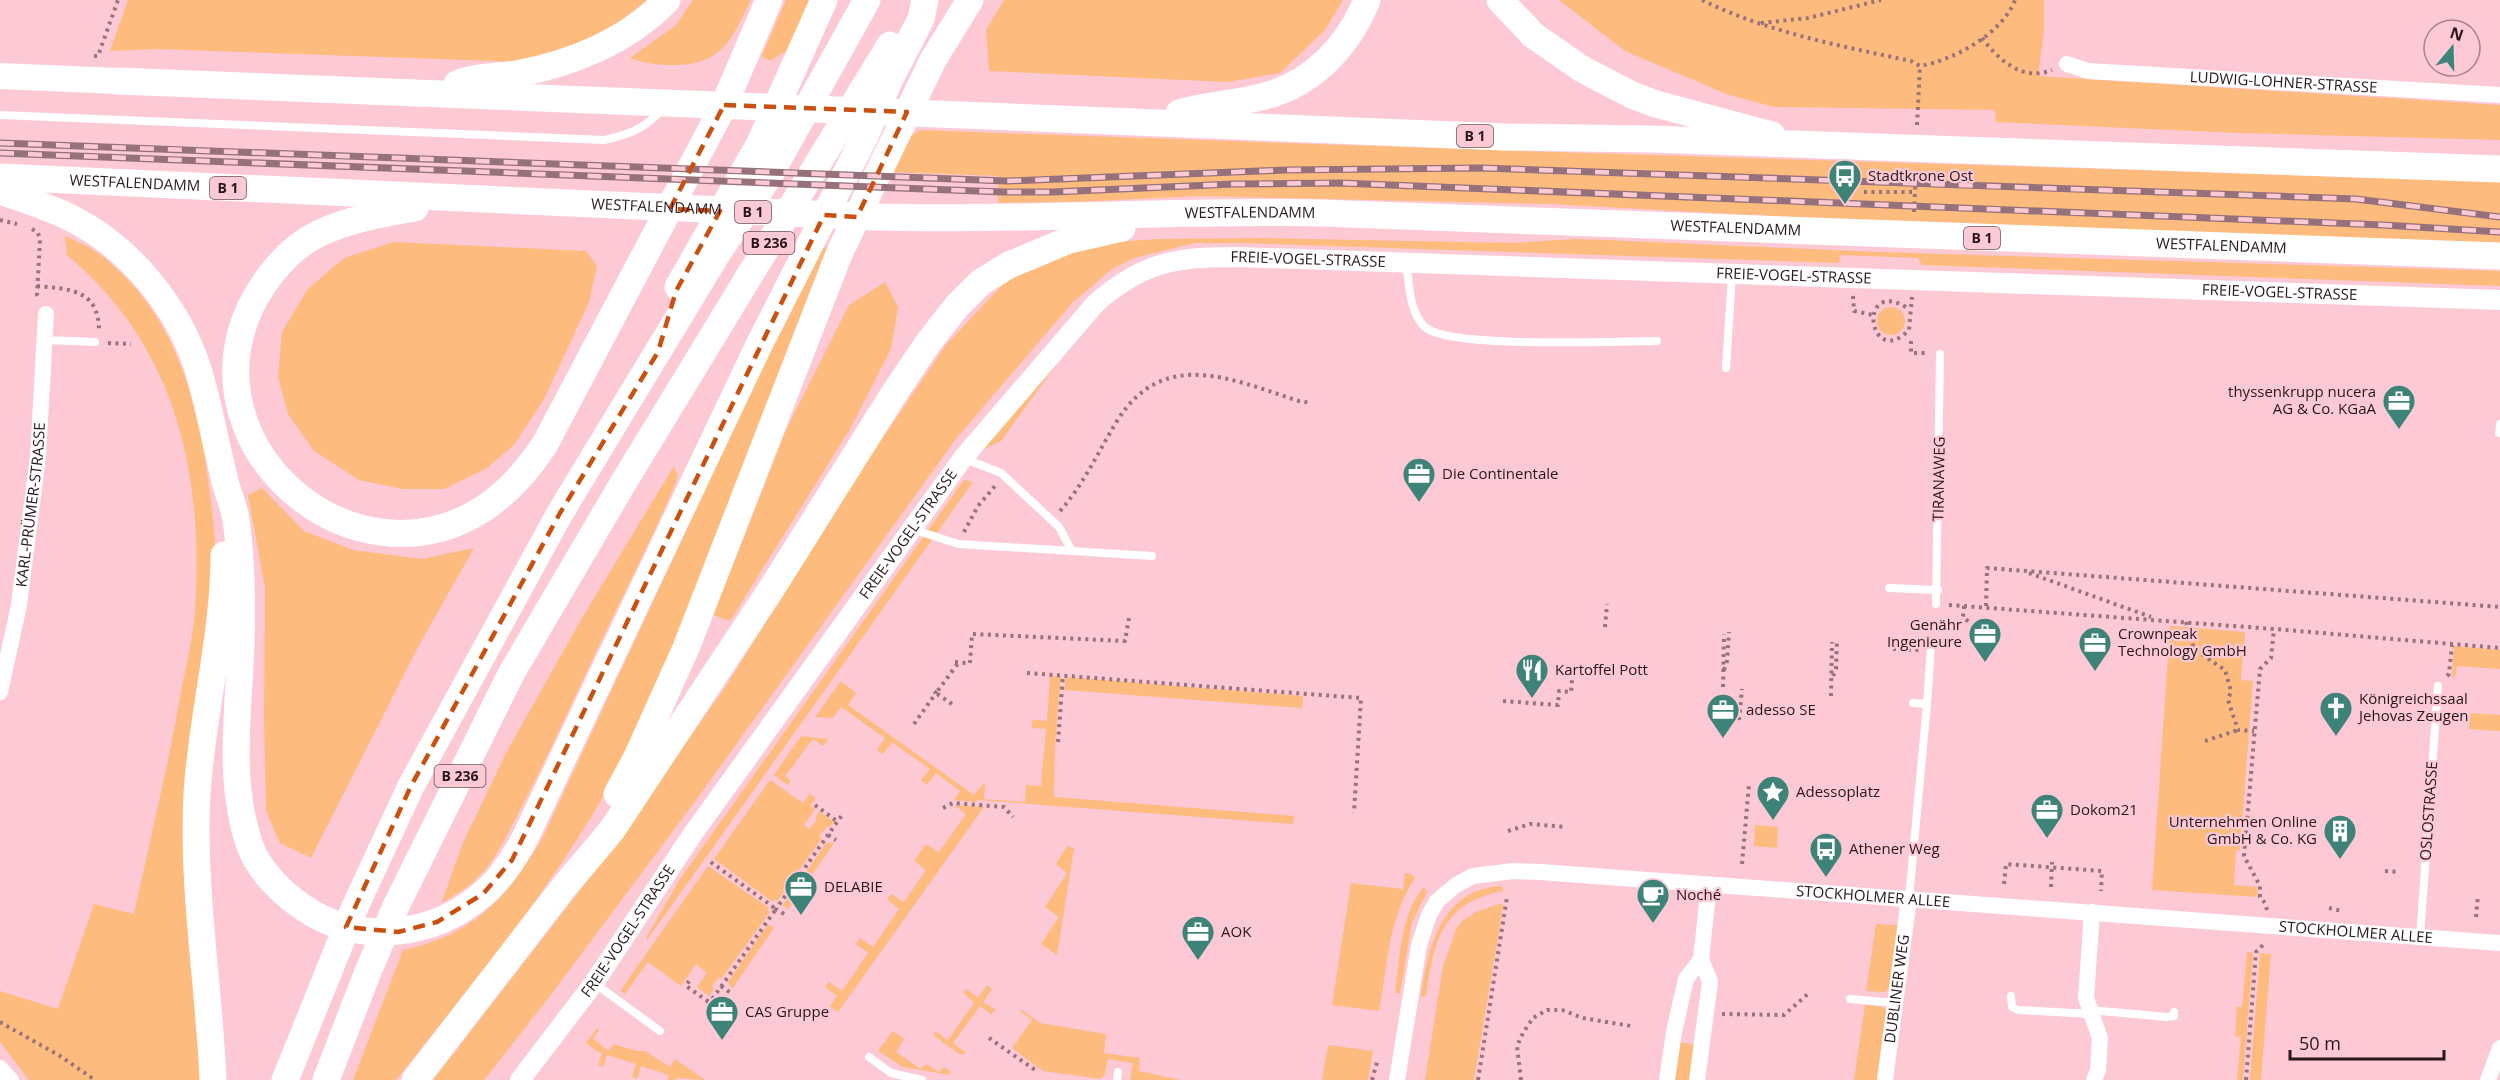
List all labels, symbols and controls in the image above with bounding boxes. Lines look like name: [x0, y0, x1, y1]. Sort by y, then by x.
north arrow: [2422, 18, 2482, 78]
text: N: [2447, 21, 2467, 46]
street label: LUDWIG-LOHNER-STRASSE: [2189, 66, 2378, 97]
road number: B 1: [1457, 125, 1493, 147]
bus stop icon: Stadtkrone Ost: [1827, 158, 1863, 205]
place label: Stadtkrone Ost: [1868, 165, 1973, 185]
street label: WESTFALENDAMM: [69, 169, 201, 195]
road number: B 1: [210, 177, 246, 199]
street label: WESTFALENDAMM: [591, 193, 722, 219]
road number: B 1: [735, 201, 771, 223]
street label: WESTFALENDAMM: [1184, 201, 1316, 222]
street label: WESTFALENDAMM: [1670, 215, 1802, 240]
road number: B 1: [1964, 227, 2000, 249]
road number: B 236: [744, 232, 794, 254]
street label: WESTFALENDAMM: [2156, 232, 2287, 257]
street label: FREIE-VOGEL-STRASSE: [1230, 246, 1386, 271]
street label: FREIE-VOGEL-STRASSE: [1716, 262, 1872, 288]
street label: FREIE-VOGEL-STRASSE: [2202, 279, 2358, 304]
place label: thyssenkrupp nucera AG & Co. KGaA: [2228, 381, 2377, 418]
office icon: thyssenkrupp nucera AG & Co. KGaA: [2381, 383, 2417, 430]
street label: KARL-PRÜMER-STRASSE: [10, 422, 49, 588]
street label: TIRANAWEG: [1927, 436, 1949, 522]
office icon: Die Continentale: [1401, 456, 1437, 503]
place label: Die Continentale: [1442, 463, 1559, 483]
street label: FREIE-VOGEL-STRASSE: [854, 465, 961, 602]
place label: Genähr Ingenieure: [1887, 614, 1962, 651]
office icon: Genähr Ingenieure: [1967, 616, 2003, 663]
place label: Crownpeak Technology GmbH: [2118, 623, 2247, 660]
office icon: Crownpeak Technology GmbH: [2077, 625, 2113, 672]
restaurant icon: Kartoffel Pott: [1514, 652, 1550, 699]
place label: Kartoffel Pott: [1555, 659, 1648, 679]
place label: Königreichssaal Jehovas Zeugen: [2357, 688, 2469, 725]
church icon: Königreichssaal Jehovas Zeugen: [2318, 690, 2354, 737]
office icon: adesso SE: [1705, 692, 1741, 739]
place label: adesso SE: [1746, 699, 1816, 719]
street label: OSLOSTRASSE: [2415, 761, 2441, 861]
road number: B 236: [434, 765, 486, 787]
place icon: Adessoplatz: [1755, 774, 1791, 821]
place label: Adessoplatz: [1796, 781, 1880, 801]
office icon: Dokom21: [2029, 792, 2065, 839]
place label: Dokom21: [2070, 799, 2138, 819]
place label: Unternehmen Online GmbH & Co. KG: [2169, 811, 2317, 848]
building icon: Unternehmen Online GmbH & Co. KG: [2322, 813, 2358, 860]
bus stop icon: Athener Weg: [1808, 831, 1844, 878]
place label: Athener Weg: [1849, 838, 1940, 858]
street label: FREIE-VOGEL-STRASSE: [576, 860, 679, 1001]
office icon: DELABIE: [783, 869, 819, 916]
place label: DELABIE: [824, 876, 883, 896]
cafe icon: Noché: [1635, 877, 1671, 924]
street label: STOCKHOLMER ALLEE: [1796, 880, 1951, 911]
place label: Noché: [1676, 884, 1721, 904]
office icon: AOK: [1180, 914, 1216, 961]
street label: STOCKHOLMER ALLEE: [2278, 916, 2434, 947]
place label: AOK: [1221, 921, 1252, 941]
street label: DUBLINER WEG: [1879, 933, 1913, 1044]
office icon: CAS Gruppe: [704, 994, 740, 1041]
place label: CAS Gruppe: [745, 1001, 829, 1021]
scale bar: [2290, 1023, 2444, 1061]
text: 50 m: [2299, 1031, 2341, 1055]

